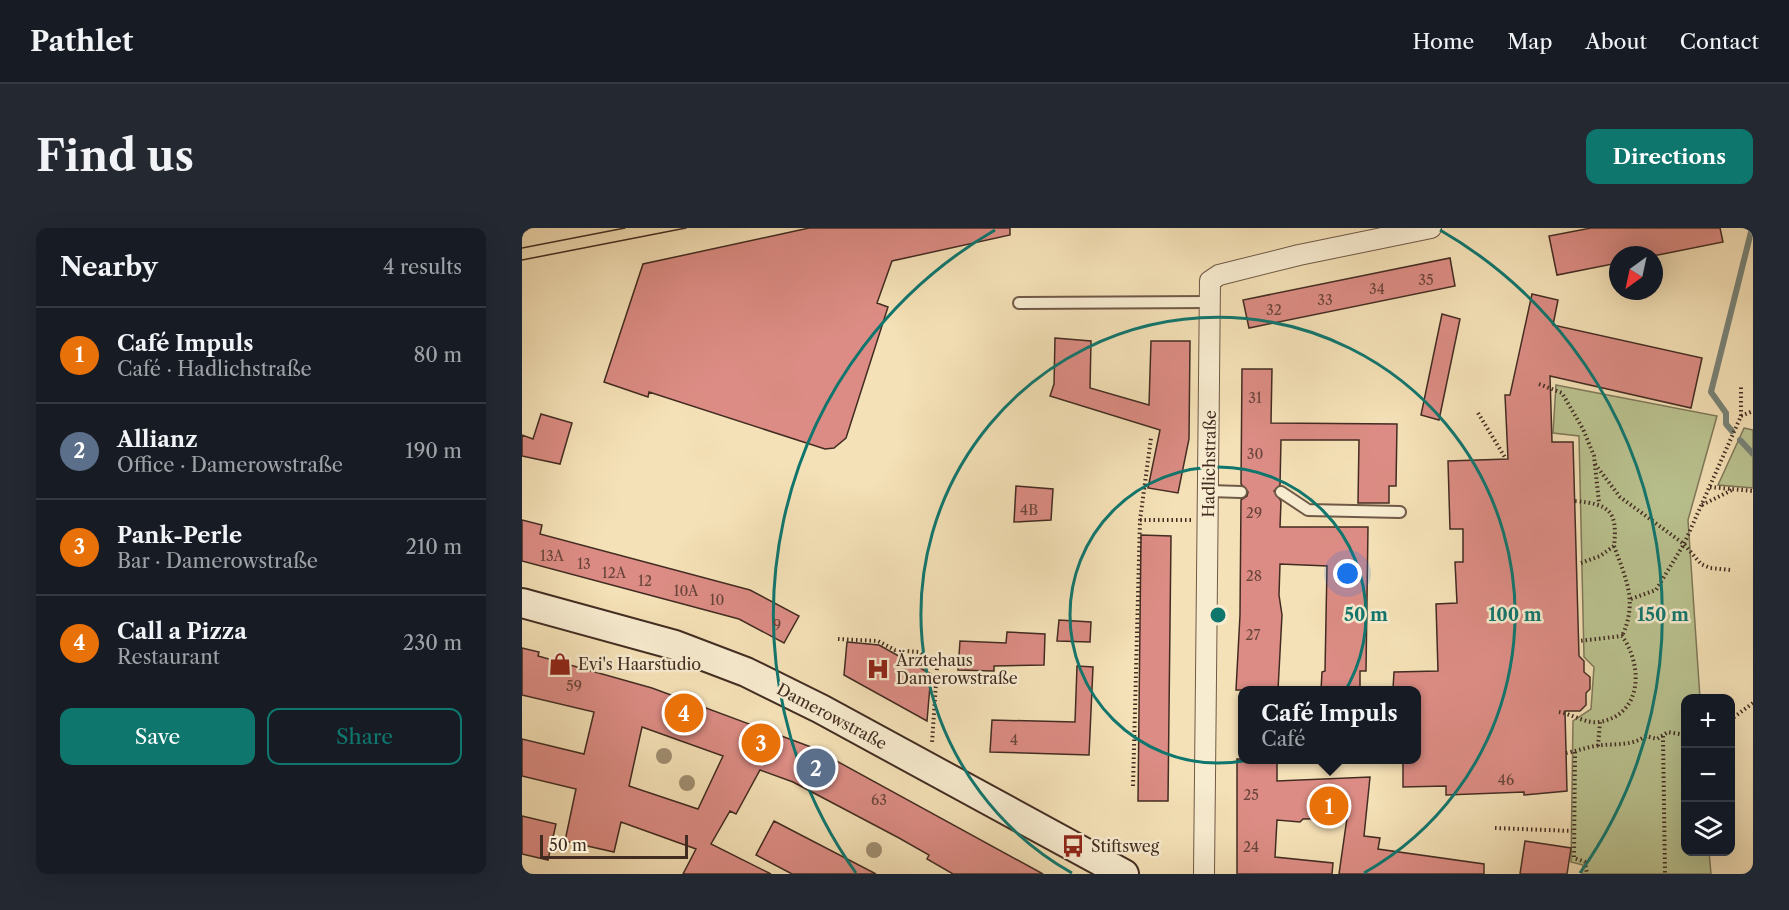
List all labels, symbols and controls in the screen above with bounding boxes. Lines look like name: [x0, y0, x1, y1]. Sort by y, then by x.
text: Pathlet: [30, 24, 133, 58]
text: Home: [1413, 29, 1474, 54]
text: Map: [1507, 29, 1552, 54]
text: About: [1585, 29, 1647, 54]
text: Contact: [1680, 29, 1759, 54]
button: Directions: [1586, 129, 1753, 184]
text: Find us: [36, 130, 194, 182]
north arrow: [1609, 246, 1663, 300]
text: Nearby: [60, 251, 158, 283]
text: 4 results: [383, 255, 462, 279]
house number: 35: [1418, 271, 1434, 289]
house number: 34: [1369, 280, 1385, 298]
house number: 33: [1317, 291, 1333, 309]
house number: 32: [1266, 301, 1282, 319]
text: Café Impuls: [117, 330, 253, 357]
text: 1: [75, 343, 84, 367]
text: 80 m: [414, 343, 462, 367]
text: Café · Hadlichstraße: [117, 357, 312, 381]
house number: 31: [1248, 389, 1262, 407]
street label: Hadlichstraße: [1198, 410, 1220, 518]
text: Allianz: [117, 426, 198, 453]
text: 2: [74, 439, 85, 463]
text: 190 m: [405, 439, 462, 463]
house number: 30: [1247, 445, 1263, 463]
text: Office · Damerowstraße: [117, 453, 343, 477]
house number: 4B: [1020, 501, 1038, 519]
house number: 29: [1246, 504, 1262, 522]
text: Pank-Perle: [117, 522, 242, 549]
text: 3: [74, 535, 85, 559]
text: 210 m: [405, 535, 462, 559]
house number: 13A: [540, 547, 565, 565]
text: Bar · Damerowstraße: [117, 549, 318, 573]
house number: 13: [577, 555, 591, 573]
your location: [1333, 559, 1362, 588]
house number: 12A: [602, 564, 627, 582]
house number: 28: [1246, 567, 1262, 585]
house number: 12: [638, 572, 652, 590]
house number: 10A: [674, 582, 699, 600]
house number: 10: [710, 591, 724, 609]
text: 50 m: [1344, 604, 1388, 626]
text: 100 m: [1488, 604, 1542, 626]
text: 150 m: [1637, 604, 1689, 626]
centre of rings: [1208, 605, 1228, 625]
house number: 9: [773, 616, 781, 634]
text: Call a Pizza: [117, 618, 247, 645]
house number: 27: [1246, 626, 1261, 644]
text: 4: [74, 631, 85, 655]
text: 230 m: [403, 631, 462, 655]
text: Restaurant: [117, 645, 220, 669]
place label: Ärztehaus Damerowstraße: [895, 650, 1018, 688]
shop icon: Evi's Haarstudio: [547, 651, 573, 677]
place label: Evi's Haarstudio: [578, 654, 701, 674]
hospital icon: Ärztehaus Damerowstraße: [865, 656, 891, 682]
house number: 59: [566, 677, 582, 695]
street label: Damerowstraße: [774, 679, 890, 753]
popup: [1238, 686, 1421, 764]
pin: 4: [664, 690, 704, 736]
map controls: [1681, 694, 1735, 856]
button: +: [1681, 694, 1735, 748]
text: Café Impuls: [1261, 700, 1398, 727]
button: Save: [60, 708, 255, 765]
button: Share: [267, 708, 462, 765]
pin: 3: [742, 720, 780, 766]
text: Café: [1261, 727, 1305, 751]
house number: 4: [1010, 731, 1018, 749]
pin: 2: [796, 746, 836, 790]
button: −: [1681, 748, 1735, 802]
house number: 46: [1498, 771, 1514, 789]
pin: 1: [1310, 784, 1348, 828]
house number: 25: [1243, 786, 1259, 804]
house number: 63: [871, 791, 887, 809]
button: layers: [1681, 802, 1735, 856]
scale bar: [540, 832, 688, 860]
bus stop icon: Stiftsweg: [1060, 833, 1086, 859]
text: 50 m: [549, 835, 587, 855]
place label: Stiftsweg: [1091, 836, 1160, 856]
house number: 24: [1243, 838, 1259, 856]

